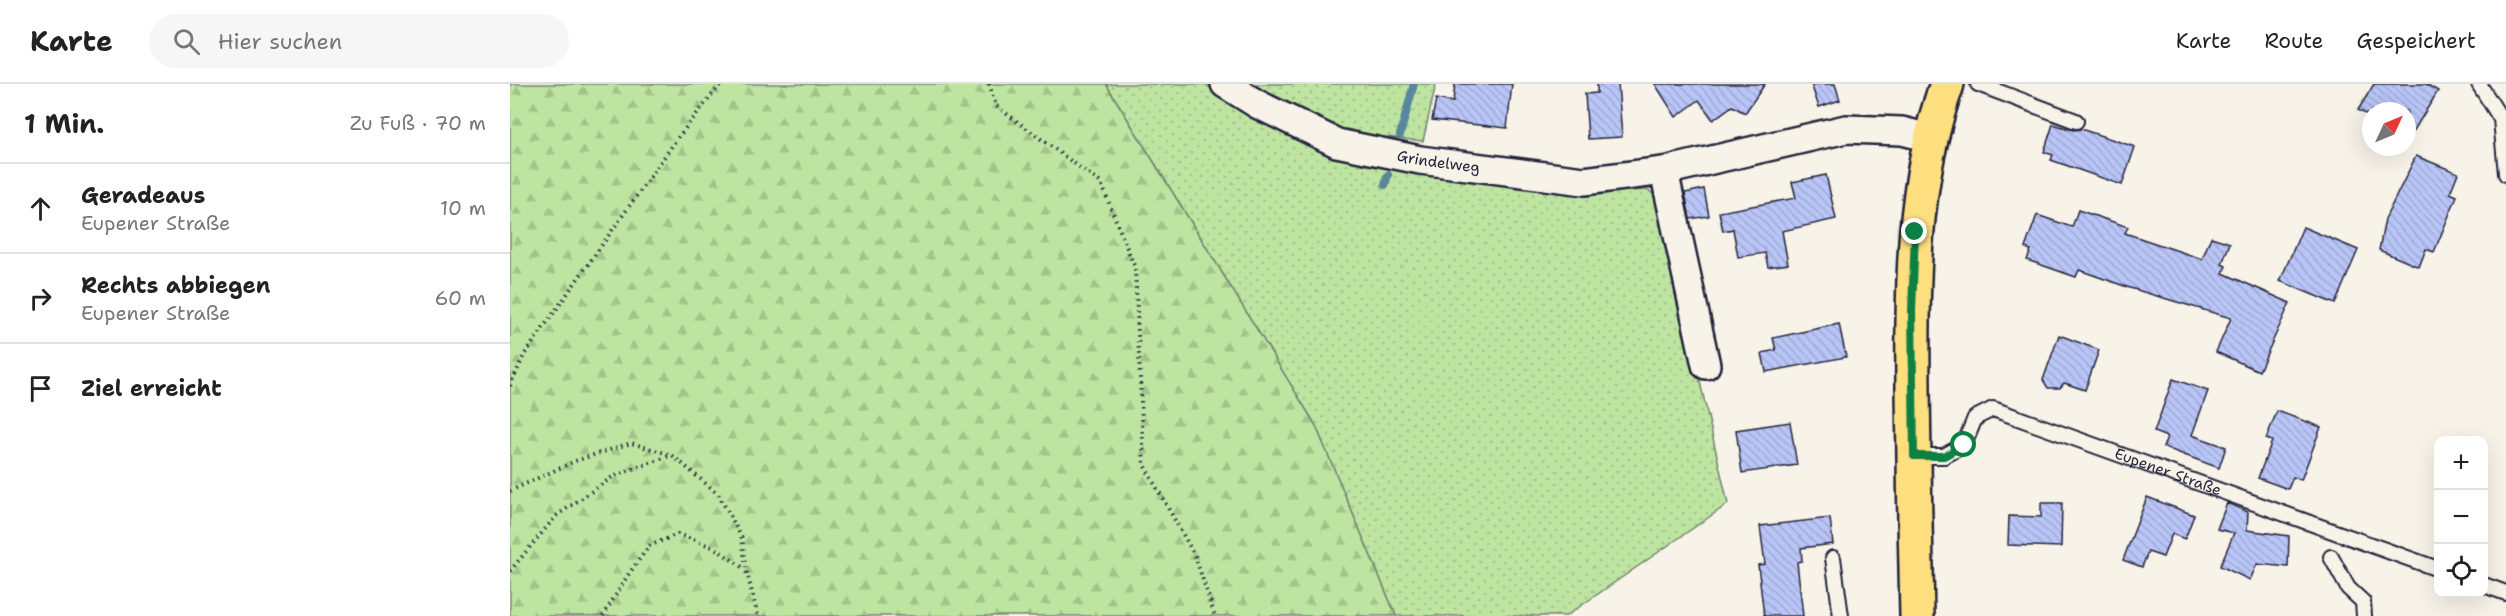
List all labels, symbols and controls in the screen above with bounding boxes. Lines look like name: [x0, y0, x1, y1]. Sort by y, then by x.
search box: [149, 14, 569, 68]
text: Karte: [30, 22, 113, 60]
icon: search: [170, 25, 203, 58]
text: Hier suchen: [218, 27, 342, 56]
text: Karte: [2176, 27, 2231, 55]
text: Route: [2264, 27, 2323, 55]
text: Gespeichert: [2356, 27, 2476, 55]
north arrow: [2362, 102, 2416, 156]
text: 1 Min.: [24, 106, 104, 141]
text: Zu Fuß · 70 m: [350, 110, 486, 136]
street label: Grindelweg: [1395, 146, 1481, 178]
text: Geradeaus: [81, 181, 205, 210]
icon: ahead: [24, 192, 57, 225]
text: 10 m: [440, 195, 486, 221]
text: Eupener Straße: [81, 210, 230, 236]
route end: [1901, 218, 1927, 244]
text: Rechts abbiegen: [81, 271, 270, 300]
icon: right: [24, 282, 57, 315]
text: 60 m: [434, 285, 486, 311]
text: Eupener Straße: [81, 300, 230, 326]
icon: arrive: [24, 372, 57, 405]
text: Ziel erreicht: [81, 374, 222, 403]
route start: [1950, 431, 1976, 457]
map controls: [2434, 436, 2488, 598]
button: +: [2434, 436, 2488, 490]
street label: Eupener Straße: [2112, 444, 2224, 500]
button: −: [2434, 490, 2488, 544]
button: locate: [2434, 544, 2488, 598]

